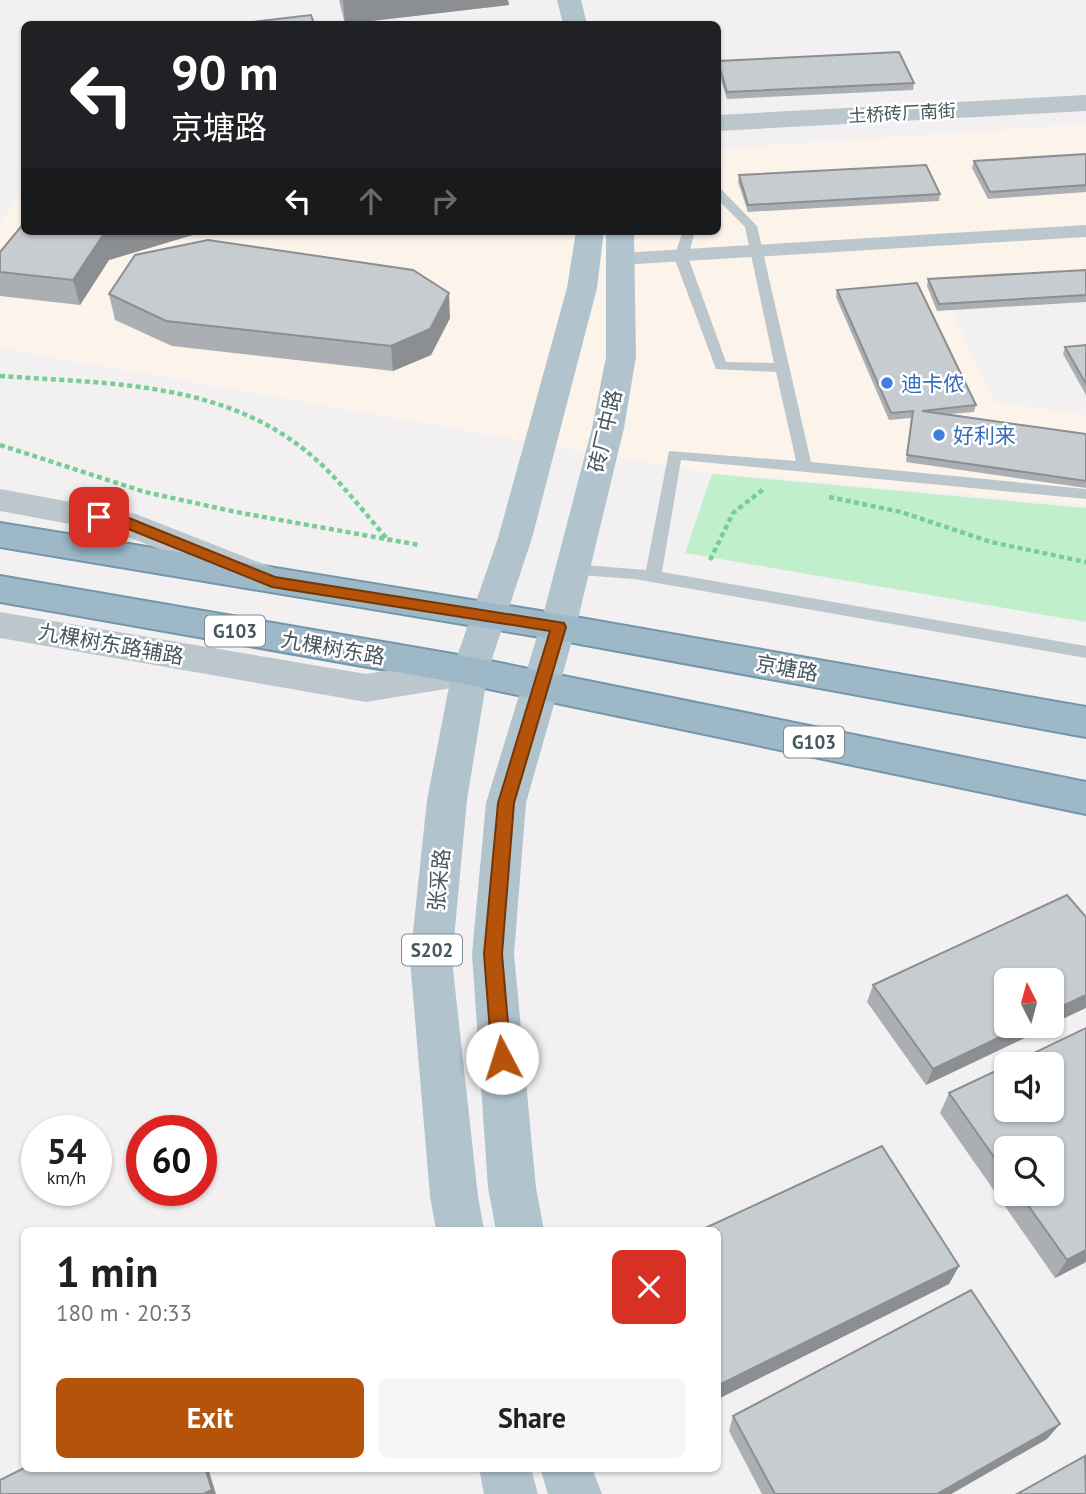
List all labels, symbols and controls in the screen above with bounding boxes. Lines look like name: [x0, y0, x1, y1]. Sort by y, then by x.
text: 90 m: [171, 40, 278, 104]
icon: left: [56, 49, 147, 140]
street label: 土桥砖厂南街: [847, 99, 957, 127]
text: 京塘路: [171, 106, 267, 148]
icon: left: [279, 182, 317, 220]
icon: ahead: [352, 182, 390, 220]
icon: right: [425, 182, 463, 220]
place label: 迪卡侬: [901, 370, 964, 397]
marker: 迪卡侬: [879, 375, 895, 391]
street label: 砖厂中路: [582, 387, 628, 475]
place label: 好利来: [953, 422, 1016, 449]
marker: 好利来: [931, 427, 947, 443]
pin: [69, 487, 129, 547]
icon: arrive: [80, 498, 118, 536]
road number: G103: [205, 616, 265, 646]
street label: 九棵树东路辅路: [36, 618, 186, 670]
street label: 九棵树东路: [279, 626, 387, 670]
street label: 京塘路: [754, 649, 820, 687]
road number: G103: [784, 726, 844, 758]
street label: 张采路: [422, 847, 456, 913]
road number: S202: [402, 934, 462, 966]
north arrow: [994, 968, 1064, 1038]
map controls: [994, 968, 1064, 1206]
position arrow: [465, 1021, 539, 1095]
button: sound: [994, 1052, 1064, 1122]
speed limit sign: 60: [126, 1115, 217, 1206]
text: 54: [47, 1128, 86, 1174]
button: search: [994, 1136, 1064, 1206]
text: km/h: [47, 1166, 86, 1189]
text: 1 min: [56, 1244, 158, 1299]
button: close: [612, 1250, 686, 1324]
text: 180 m · 20:33: [56, 1298, 192, 1327]
button: Exit: [56, 1378, 364, 1458]
button: Share: [378, 1378, 686, 1458]

